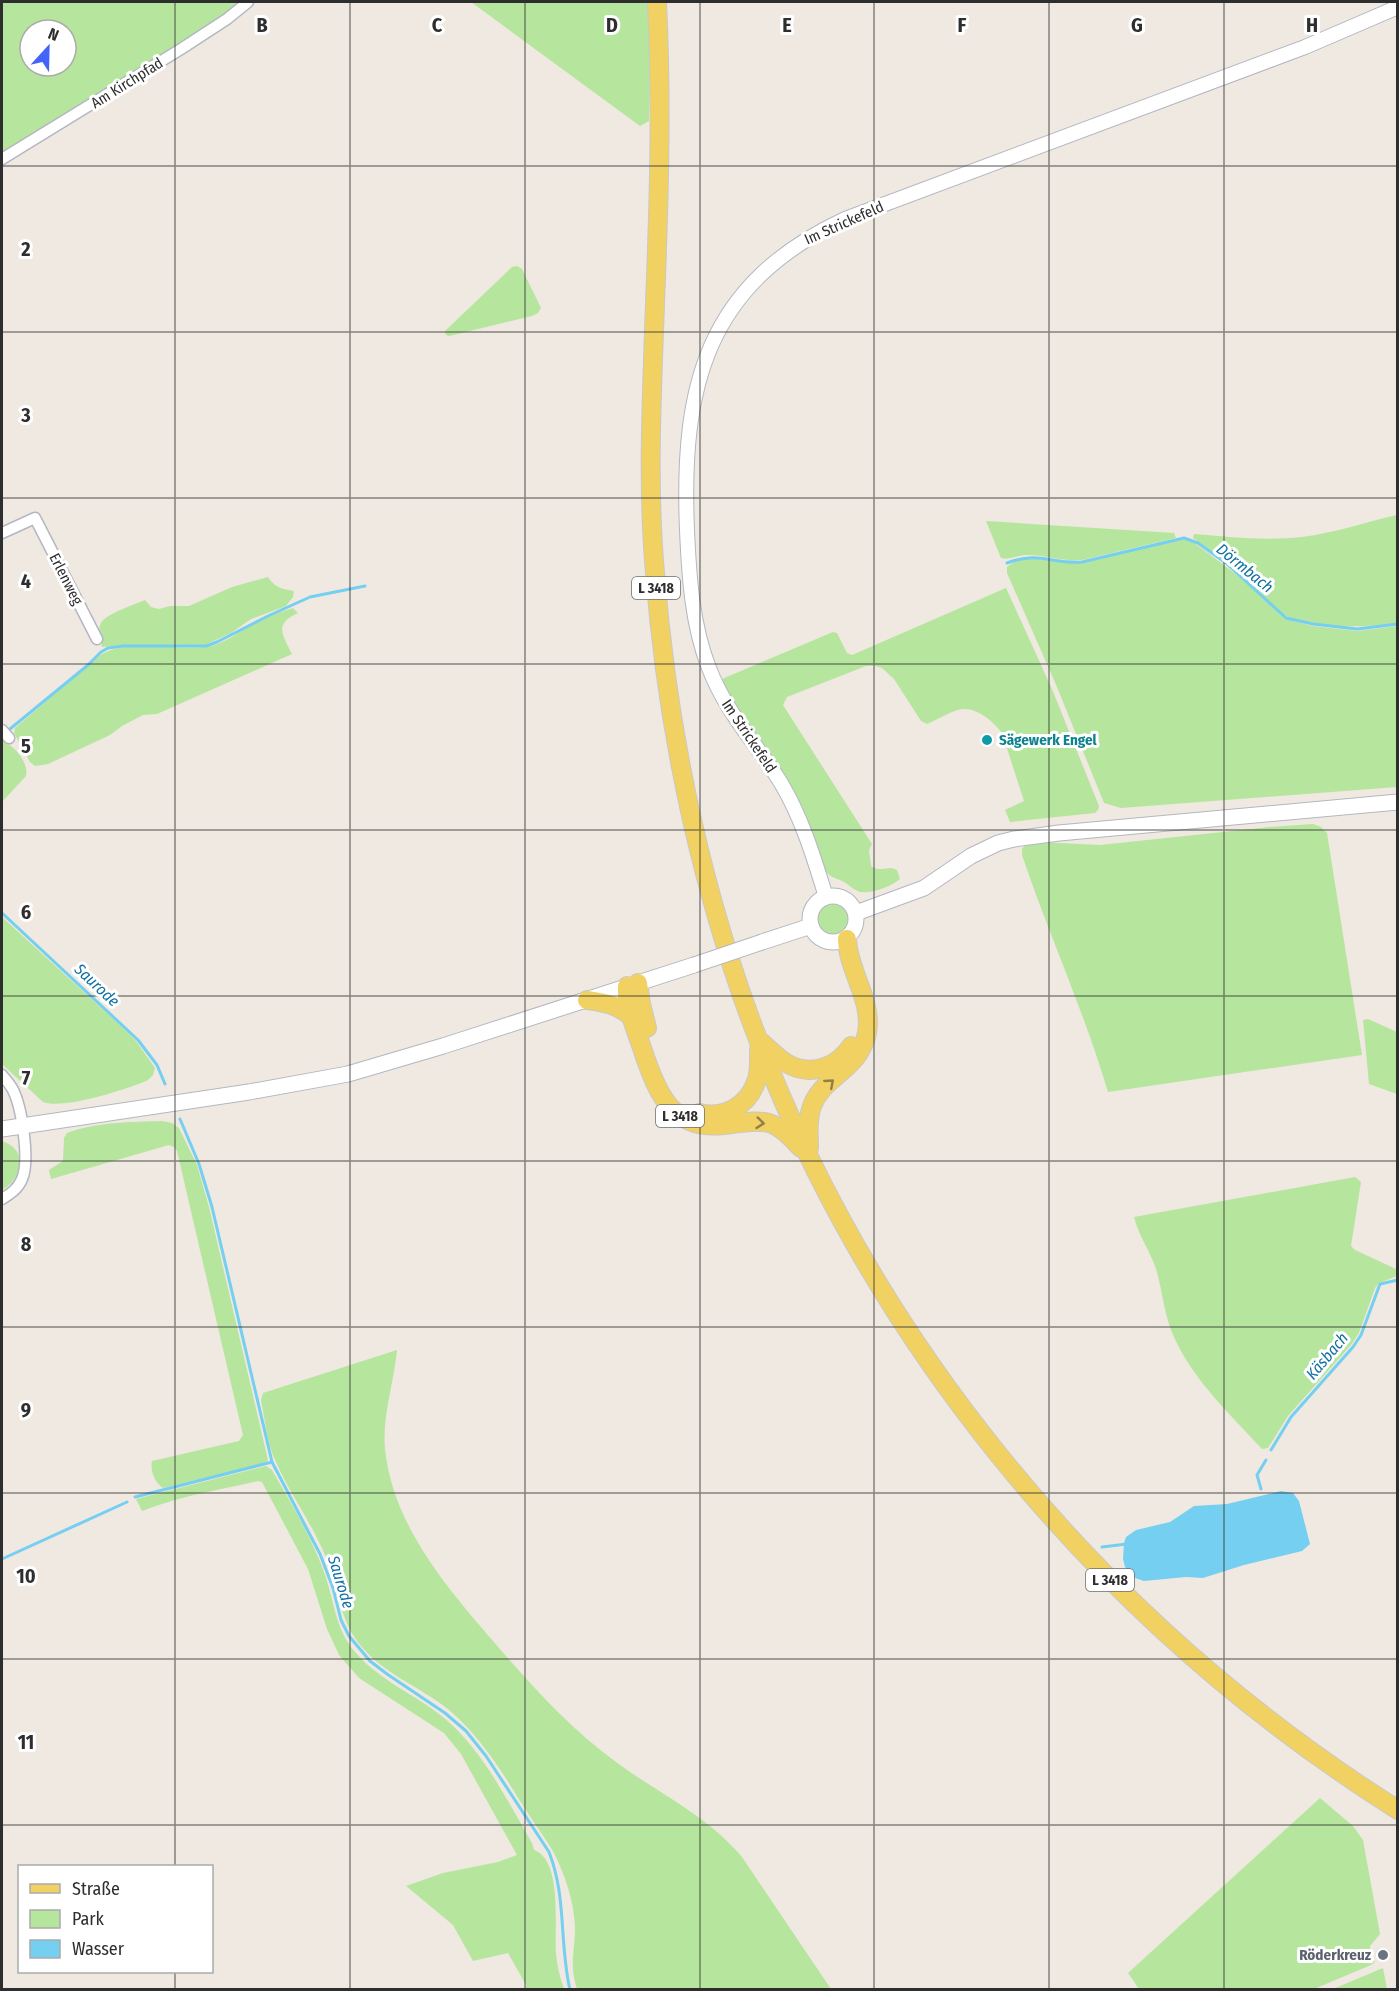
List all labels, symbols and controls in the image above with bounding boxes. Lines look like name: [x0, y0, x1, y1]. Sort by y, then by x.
text: B: [256, 13, 268, 37]
text: C: [432, 13, 443, 37]
text: D: [606, 13, 618, 37]
text: E: [782, 13, 792, 37]
text: F: [958, 13, 967, 37]
text: G: [1131, 13, 1143, 37]
text: H: [1306, 13, 1318, 37]
north arrow: [18, 18, 78, 78]
text: N: [45, 24, 61, 45]
street label: Am Kirchpfad: [88, 54, 166, 112]
street label: Im Strickefeld: [802, 198, 886, 248]
text: 2: [20, 237, 31, 261]
text: 3: [20, 403, 31, 427]
water label: Dörmbach: [1213, 539, 1277, 597]
street label: Erlenweg: [45, 550, 87, 608]
text: 4: [21, 569, 31, 593]
road number: L 3418: [632, 577, 680, 599]
street label: Im Strickefeld: [718, 696, 780, 776]
place label: Sägewerk Engel: [999, 731, 1098, 749]
marker: Sägewerk Engel: [980, 733, 994, 747]
text: 5: [21, 734, 31, 758]
text: 6: [21, 900, 31, 924]
water label: Saurode: [70, 959, 124, 1011]
text: 7: [22, 1066, 31, 1090]
one-way arrow: [823, 1079, 834, 1090]
road number: L 3418: [656, 1105, 704, 1127]
one-way arrow: [756, 1116, 765, 1129]
text: 8: [21, 1232, 32, 1256]
water label: Käsbach: [1302, 1329, 1352, 1383]
text: 9: [21, 1398, 31, 1422]
water label: Saurode: [324, 1552, 358, 1611]
text: 10: [16, 1564, 36, 1588]
road number: L 3418: [1086, 1569, 1134, 1591]
text: 11: [18, 1730, 34, 1754]
legend: [18, 1865, 213, 1973]
text: Straße: [72, 1878, 120, 1900]
text: Park: [72, 1908, 105, 1930]
text: Wasser: [72, 1938, 125, 1960]
place label: Röderkreuz: [1299, 1946, 1372, 1964]
marker: Röderkreuz: [1376, 1948, 1390, 1962]

